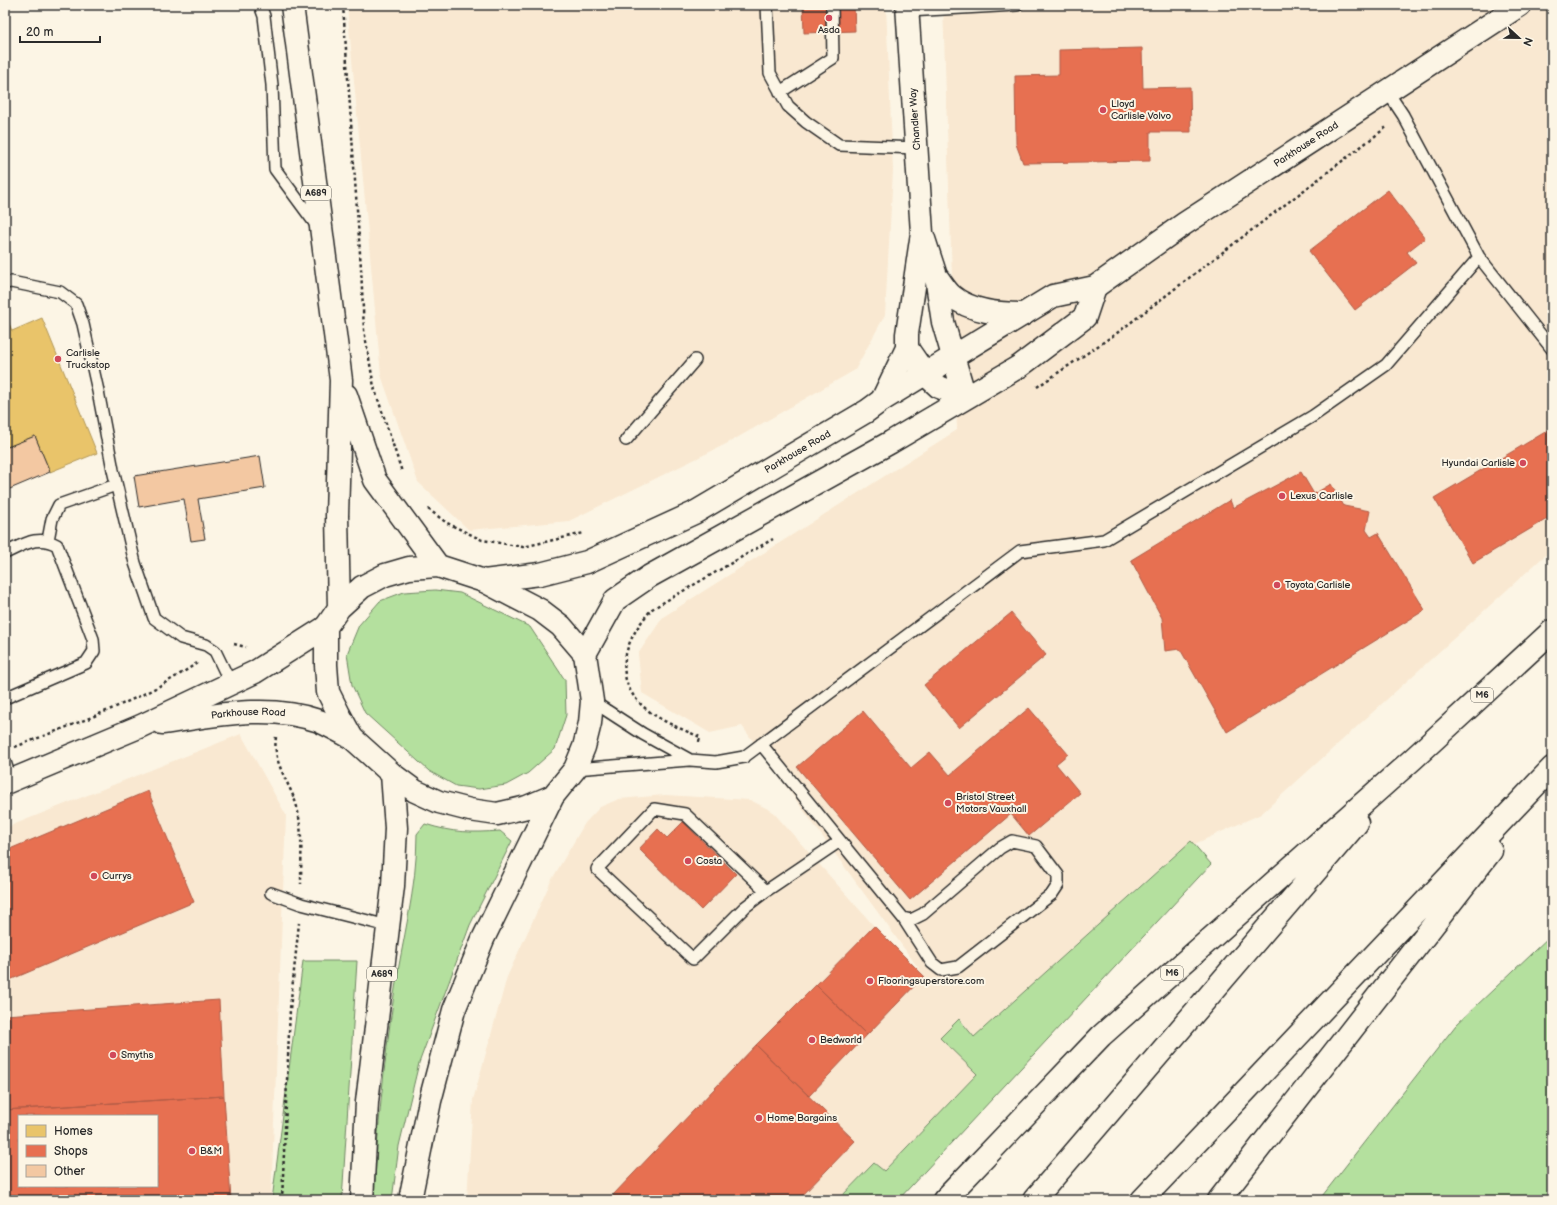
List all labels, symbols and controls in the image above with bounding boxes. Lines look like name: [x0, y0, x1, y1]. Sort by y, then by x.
marker: Asda: [824, 13, 834, 23]
scale bar: [20, 18, 100, 44]
north arrow: [1499, 18, 1539, 58]
place label: Asda: [818, 24, 840, 36]
text: 20 m: [26, 25, 53, 40]
text: N: [1520, 35, 1535, 48]
street label: Chandler Way: [907, 87, 923, 151]
place label: Lloyd Carlisle Volvo: [1111, 98, 1171, 122]
marker: Lloyd Carlisle Volvo: [1098, 105, 1108, 115]
street label: Parkhouse Road: [1272, 119, 1341, 170]
road number: A689: [301, 186, 331, 200]
place label: Carlisle Truckstop: [66, 347, 110, 371]
marker: Carlisle Truckstop: [53, 354, 63, 364]
street label: Parkhouse Road: [763, 428, 833, 476]
place label: Hyundai Carlisle: [1442, 457, 1515, 469]
marker: Hyundai Carlisle: [1518, 458, 1528, 468]
place label: Lexus Carlisle: [1290, 490, 1353, 502]
marker: Lexus Carlisle: [1277, 491, 1287, 501]
place label: Toyota Carlisle: [1285, 579, 1351, 591]
marker: Toyota Carlisle: [1272, 580, 1282, 590]
road number: M6: [1471, 688, 1493, 702]
street label: Parkhouse Road: [210, 706, 286, 722]
place label: Bristol Street Motors Vauxhall: [956, 791, 1027, 815]
marker: Bristol Street Motors Vauxhall: [943, 798, 953, 808]
place label: Costa: [696, 855, 723, 867]
marker: Costa: [683, 856, 693, 866]
place label: Currys: [102, 870, 132, 882]
marker: Currys: [89, 871, 99, 881]
road number: M6: [1161, 966, 1183, 980]
road number: A689: [367, 967, 397, 981]
place label: Flooringsuperstore.com: [878, 975, 984, 987]
marker: Flooringsuperstore.com: [865, 976, 875, 986]
place label: Bedworld: [820, 1034, 862, 1046]
marker: Bedworld: [807, 1035, 817, 1045]
place label: Smyths: [121, 1049, 153, 1061]
marker: Smyths: [108, 1050, 118, 1060]
place label: Home Bargains: [767, 1112, 837, 1124]
marker: Home Bargains: [754, 1113, 764, 1123]
legend: [18, 1115, 158, 1187]
text: Homes: [54, 1124, 93, 1139]
text: Shops: [54, 1144, 88, 1159]
place label: B&M: [200, 1145, 222, 1157]
marker: B&M: [187, 1146, 197, 1156]
text: Other: [54, 1164, 86, 1179]

